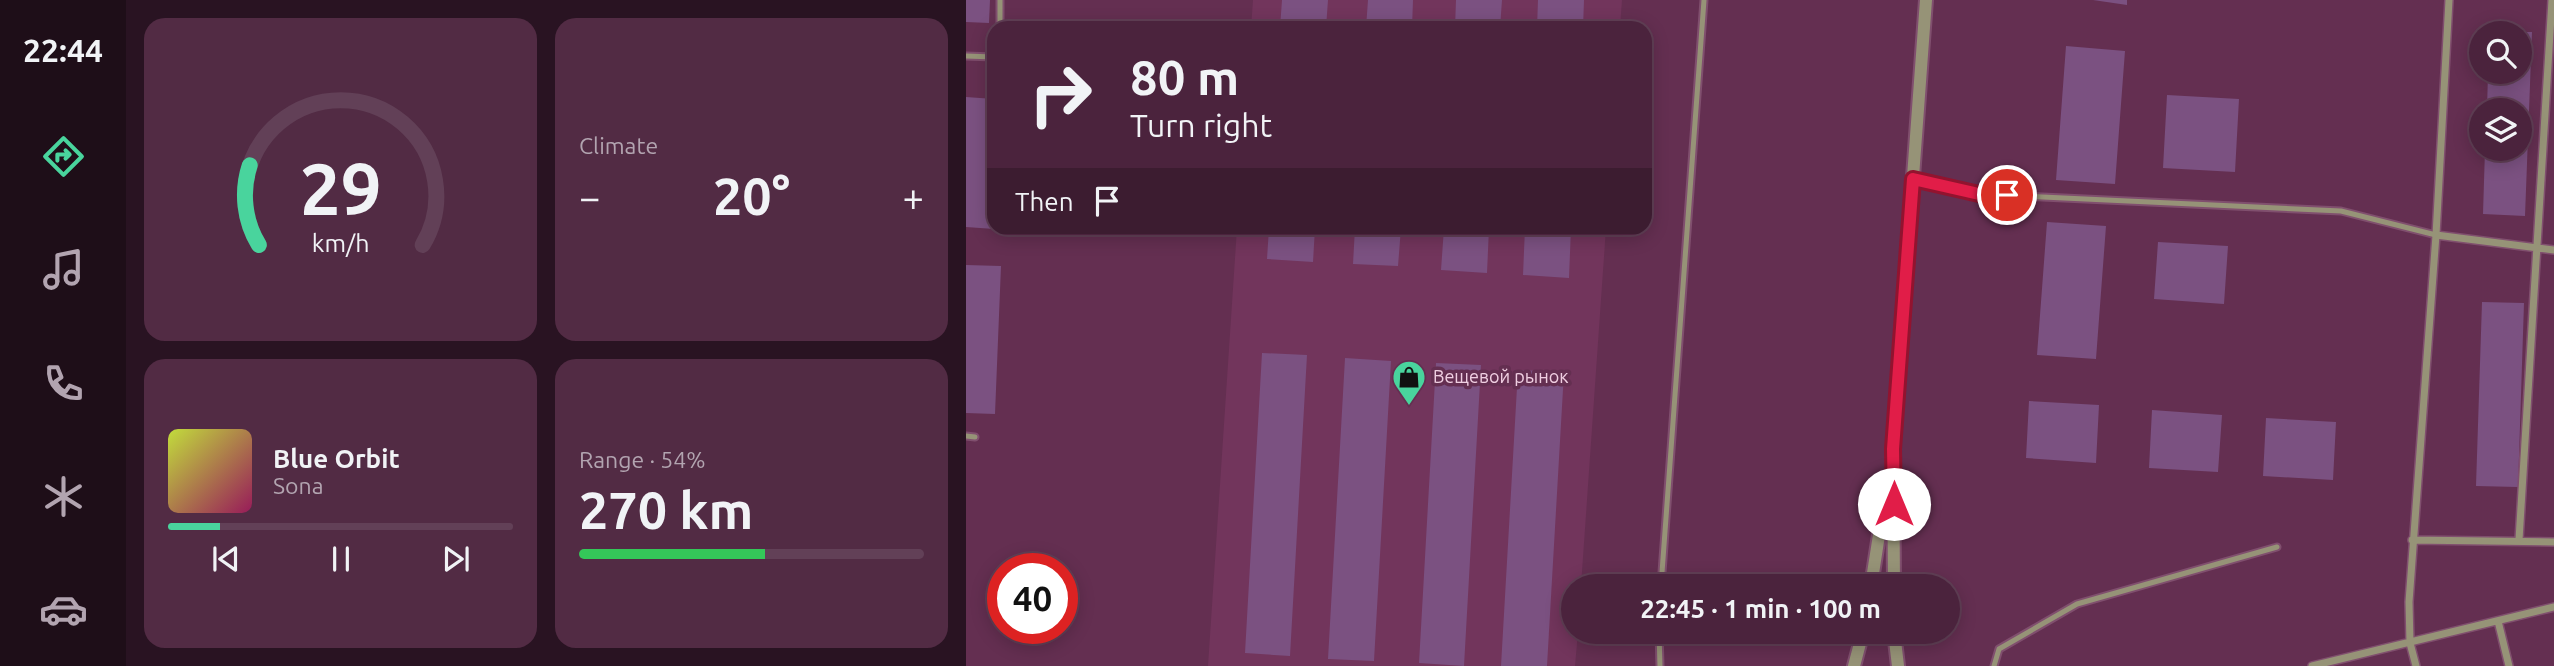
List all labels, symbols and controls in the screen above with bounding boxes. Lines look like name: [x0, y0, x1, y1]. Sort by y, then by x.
map controls: [2469, 21, 2532, 161]
button: search: [2469, 21, 2532, 84]
text: 22:44: [23, 32, 103, 68]
icon: right: [1015, 49, 1106, 140]
text: 80 m: [1130, 49, 1239, 104]
button: layers: [2469, 98, 2532, 161]
text: Turn right: [1130, 107, 1272, 143]
icon: directions: [39, 132, 88, 181]
text: Climate: [579, 133, 658, 158]
text: 29: [299, 148, 382, 230]
pin: [1977, 165, 2037, 225]
text: 20°: [713, 167, 790, 225]
text: −: [579, 176, 600, 218]
text: +: [903, 176, 924, 218]
icon: arrive: [1988, 176, 2026, 214]
icon: arrive: [1088, 182, 1126, 220]
text: Then: [1015, 187, 1074, 216]
text: km/h: [312, 229, 369, 257]
icon: music: [39, 245, 88, 294]
shop icon: Вещевой рынок: [1390, 358, 1428, 407]
icon: phone: [39, 359, 88, 408]
place label: Вещевой рынок: [1433, 366, 1569, 386]
text: Blue Orbit: [273, 444, 400, 473]
text: Range · 54%: [579, 447, 706, 472]
position arrow: [1857, 467, 1931, 541]
icon: climate: [39, 472, 88, 521]
text: Sona: [273, 473, 323, 498]
text: 270 km: [579, 481, 753, 539]
icon: previous: [207, 540, 245, 578]
icon: pause: [322, 540, 360, 578]
icon: next: [437, 540, 475, 578]
speed limit sign: 40: [987, 553, 1078, 644]
icon: car: [39, 585, 88, 634]
text: 22:45 · 1 min · 100 m: [1640, 594, 1881, 623]

